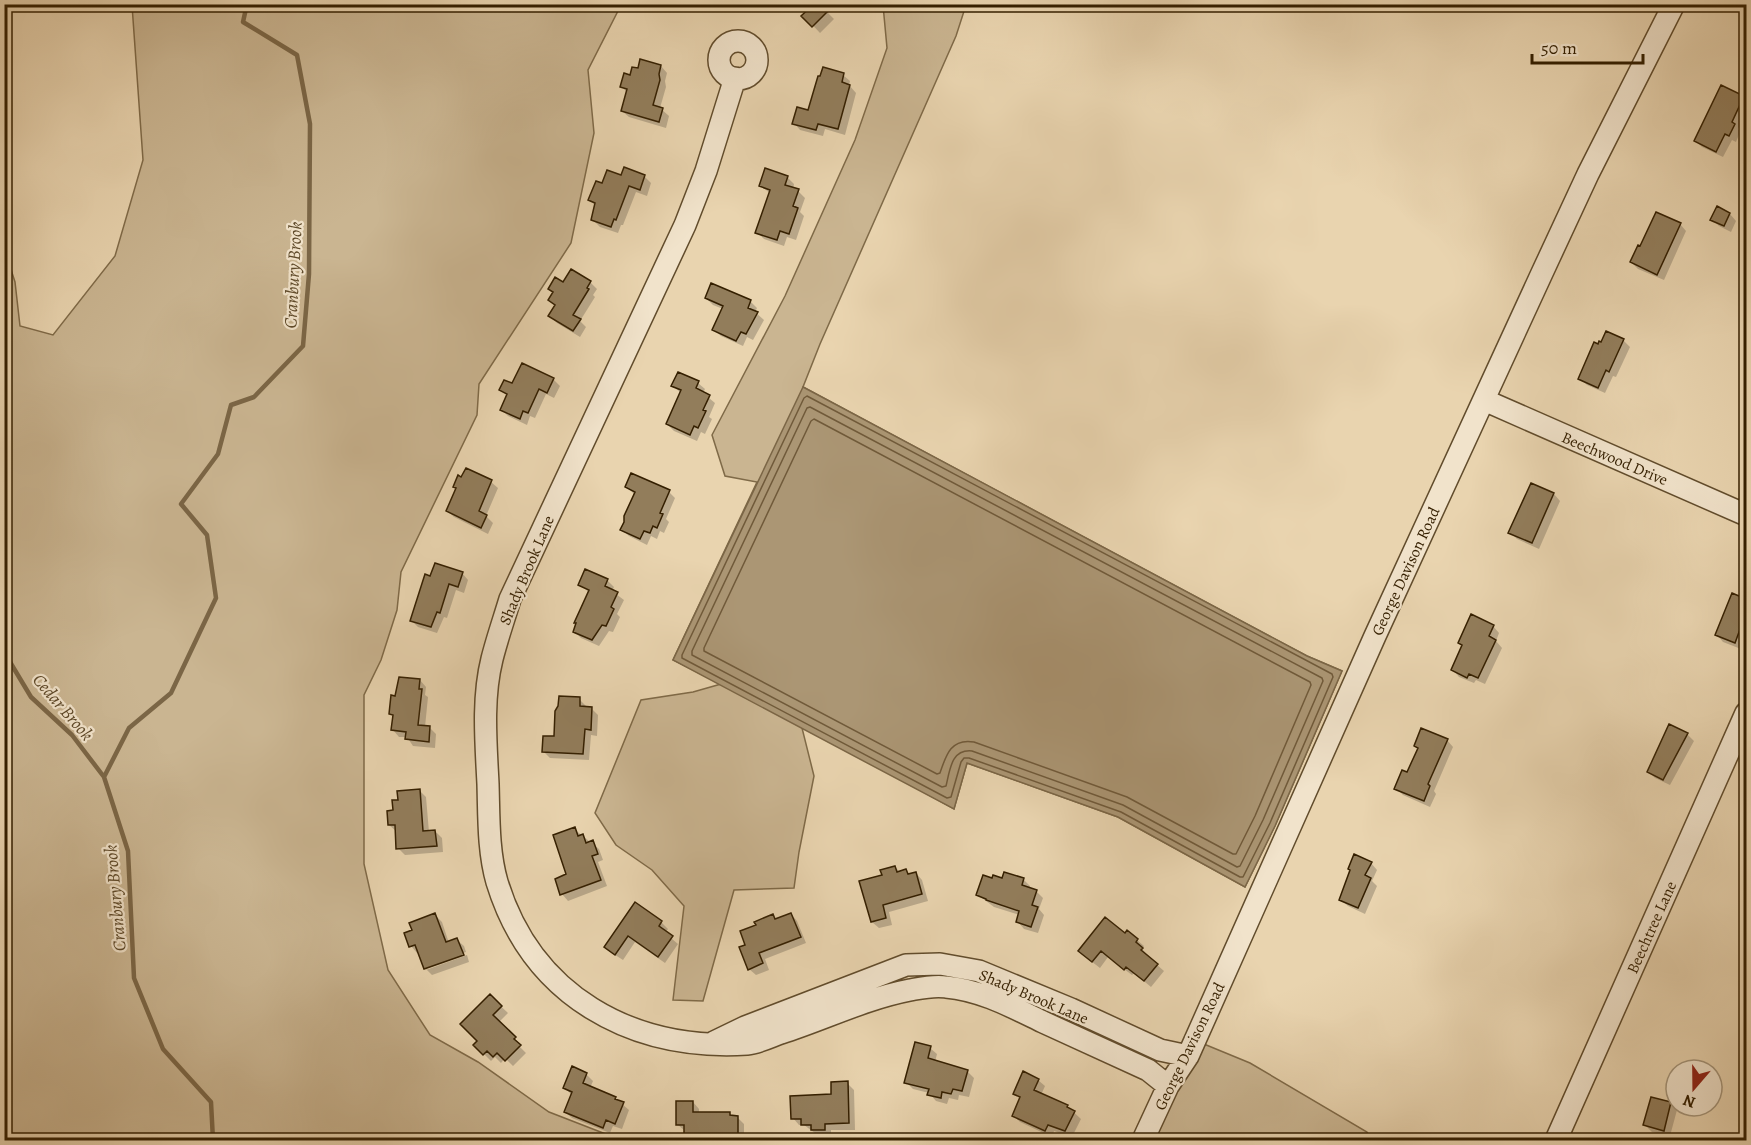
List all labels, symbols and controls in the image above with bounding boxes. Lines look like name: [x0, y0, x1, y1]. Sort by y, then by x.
scale bar: [1532, 27, 1643, 65]
text: 50 m: [1541, 36, 1577, 60]
water label: Cranbury Brook: [278, 221, 308, 329]
street label: Beechwood Drive: [1558, 427, 1671, 491]
street label: George Davison Road: [1366, 503, 1446, 639]
street label: Shady Brook Lane: [494, 512, 560, 629]
water label: Cedar Brook: [27, 668, 99, 746]
water label: Cranbury Brook: [98, 844, 132, 952]
street label: Beechtree Lane: [1622, 878, 1682, 977]
street label: Shady Brook Lane: [975, 964, 1092, 1030]
street label: George Davison Road: [1149, 978, 1231, 1114]
north arrow: [1664, 1058, 1724, 1118]
text: N: [1680, 1089, 1698, 1113]

